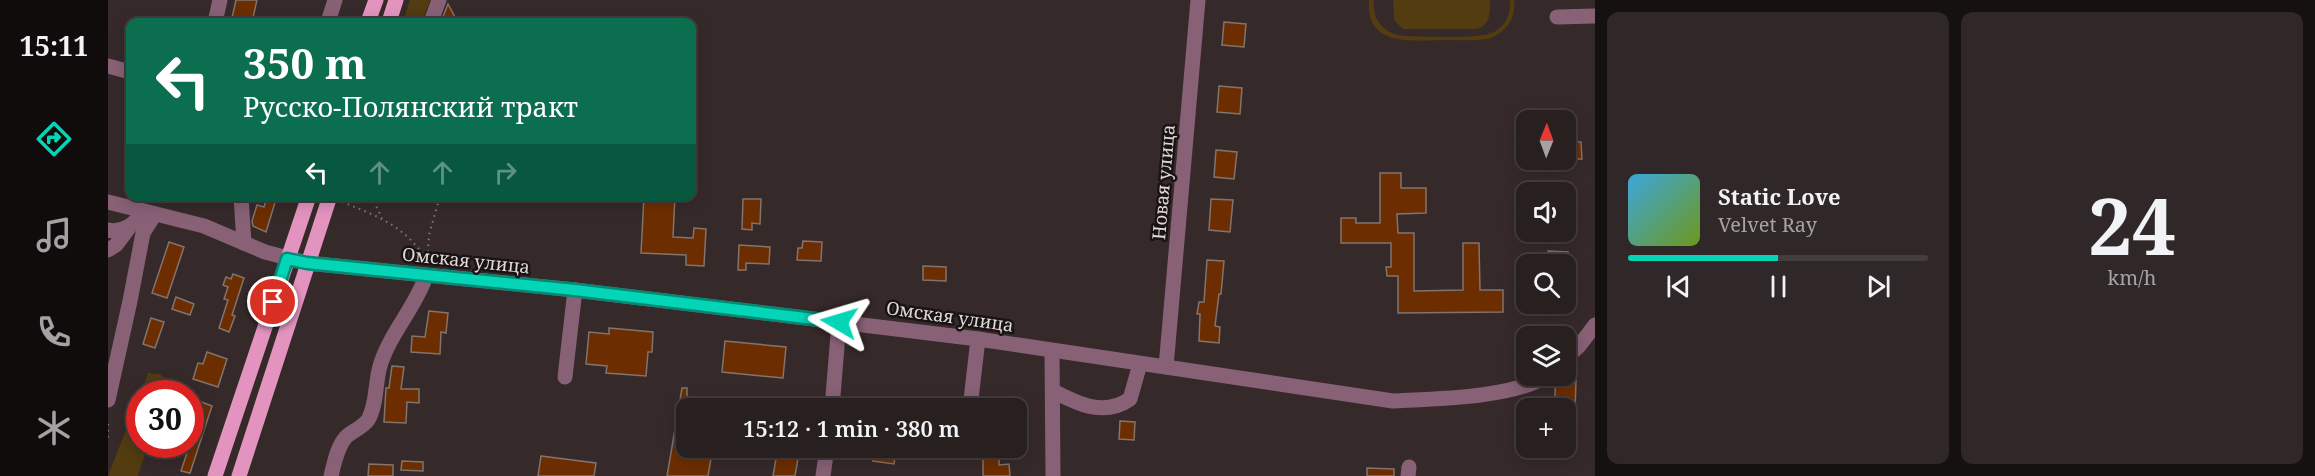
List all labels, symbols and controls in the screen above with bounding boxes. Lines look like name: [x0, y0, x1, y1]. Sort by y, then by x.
text: 15:11: [19, 27, 89, 64]
text: 350 m: [243, 34, 367, 91]
icon: left: [144, 42, 222, 120]
text: Русско-Полянский тракт: [243, 88, 578, 125]
north arrow: [1516, 110, 1576, 170]
map controls: [1516, 110, 1576, 458]
icon: directions: [33, 118, 75, 160]
street label: Новая улица: [1146, 123, 1180, 241]
icon: left: [300, 156, 333, 189]
icon: ahead: [363, 156, 396, 189]
icon: ahead: [426, 156, 459, 189]
icon: right: [489, 156, 522, 189]
text: 24: [2088, 172, 2176, 278]
text: Static Love: [1718, 181, 1841, 211]
button: sound: [1516, 182, 1576, 242]
text: Velvet Ray: [1718, 211, 1817, 238]
icon: music: [33, 214, 75, 256]
street label: Омская улица: [401, 241, 531, 279]
button: search: [1516, 254, 1576, 314]
text: km/h: [2107, 264, 2157, 291]
icon: previous: [1662, 270, 1695, 303]
icon: pause: [1762, 270, 1795, 303]
icon: next: [1862, 270, 1895, 303]
pin: [247, 276, 298, 327]
icon: arrive: [256, 285, 289, 318]
position arrow: [807, 290, 871, 354]
street label: Омская улица: [885, 295, 1015, 337]
icon: phone: [33, 311, 75, 353]
button: layers: [1516, 326, 1576, 386]
speed limit sign: 30: [126, 380, 204, 458]
button: +: [1516, 398, 1576, 458]
icon: climate: [33, 407, 75, 449]
text: 15:12 · 1 min · 380 m: [743, 413, 960, 443]

